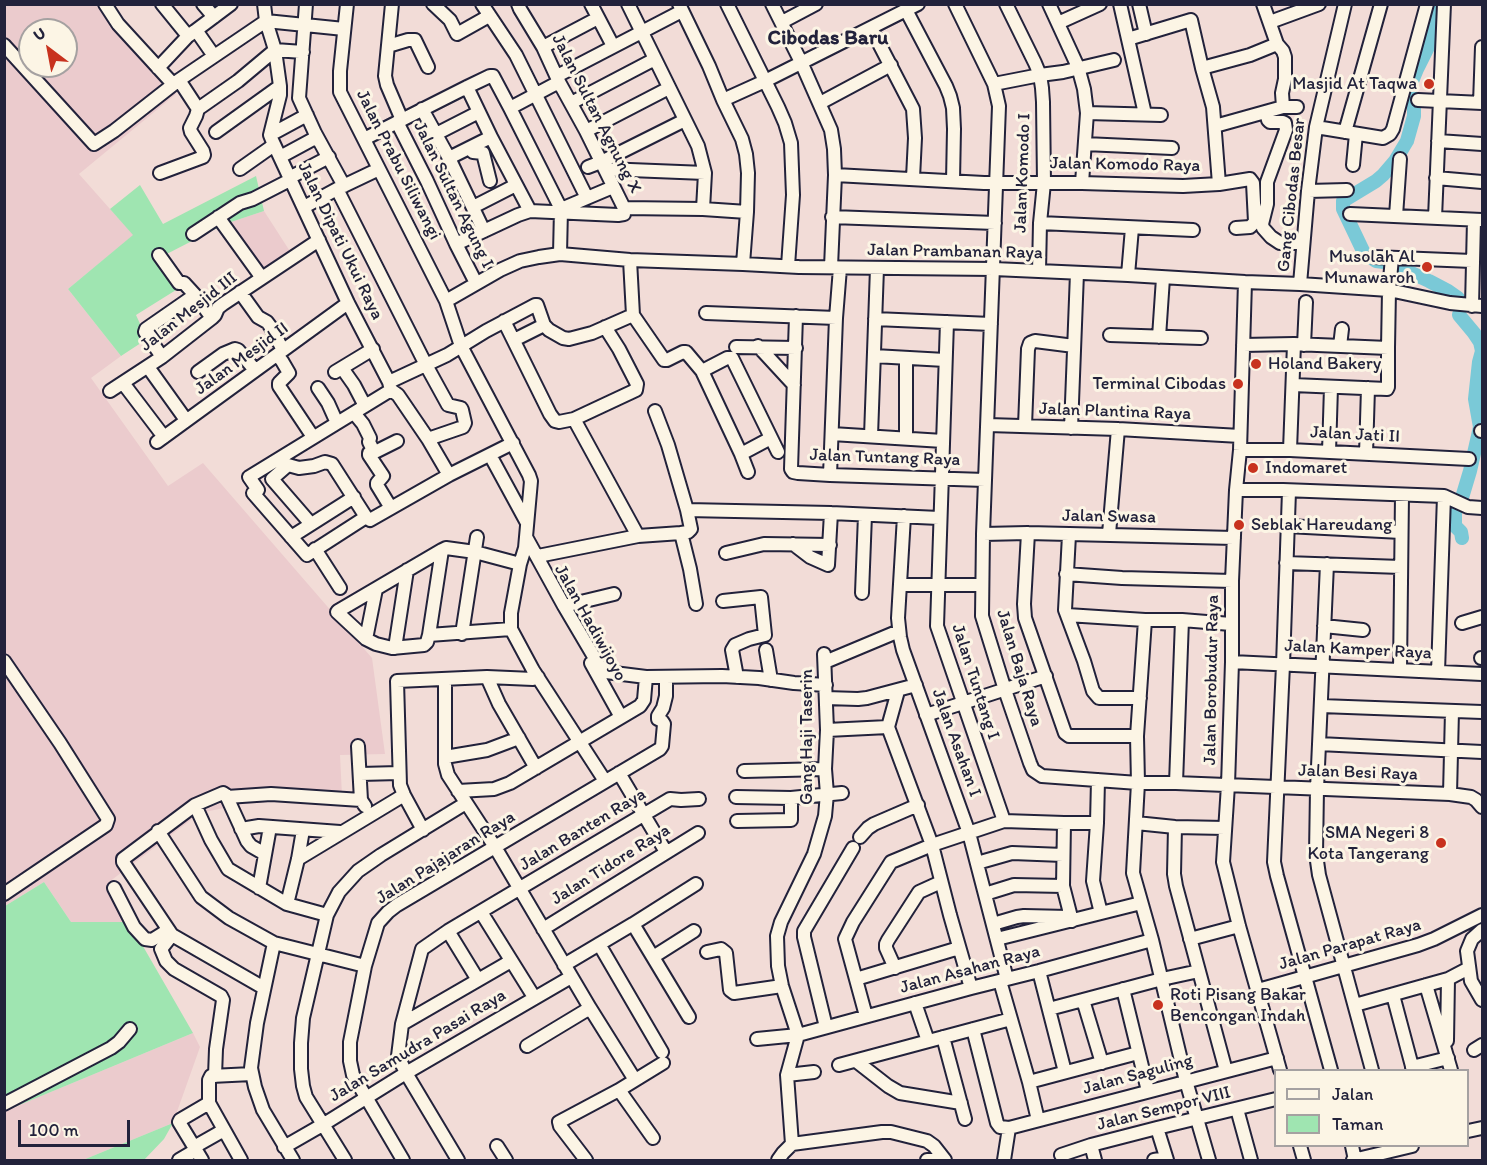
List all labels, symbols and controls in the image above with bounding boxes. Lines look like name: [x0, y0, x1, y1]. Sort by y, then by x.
north arrow: [18, 18, 78, 78]
text: U: [30, 23, 49, 45]
district label: Cibodas Baru: [767, 26, 889, 52]
street label: Jalan Sultan Agnung X: [546, 31, 646, 197]
place label: Masjid At Taqwa: [1292, 73, 1417, 95]
marker: Masjid At Taqwa: [1422, 77, 1436, 91]
street label: Jalan Prabu Siliwangi: [351, 86, 445, 244]
street label: Jalan Komodo I: [1010, 113, 1036, 233]
street label: Gang Cibodas Besar: [1273, 117, 1311, 273]
street label: Jalan Sultan Agung I: [408, 118, 498, 272]
street label: Jalan Komodo Raya: [1050, 153, 1200, 177]
street label: Jalan Dipati Ukui Raya: [292, 159, 388, 323]
street label: Jalan Prambanan Raya: [867, 240, 1043, 264]
place label: Musolah Al Munawaroh: [1324, 246, 1415, 288]
marker: Musolah Al Munawaroh: [1420, 260, 1434, 274]
street label: Jalan Mesjid III: [136, 267, 242, 357]
street label: Jalan Mesjid II: [191, 318, 293, 400]
place label: Holand Bakery: [1268, 353, 1381, 375]
marker: Holand Bakery: [1249, 357, 1263, 371]
place label: Terminal Cibodas: [1092, 373, 1226, 395]
marker: Terminal Cibodas: [1231, 377, 1245, 391]
street label: Jalan Plantina Raya: [1039, 399, 1191, 425]
street label: Jalan Jati II: [1310, 422, 1400, 448]
street label: Jalan Tuntang Raya: [809, 445, 961, 471]
place label: Indomaret: [1265, 457, 1347, 479]
marker: Indomaret: [1246, 461, 1260, 475]
street label: Jalan Swasa: [1062, 505, 1156, 529]
place label: Seblak Hareudang: [1251, 514, 1392, 536]
marker: Seblak Hareudang: [1232, 518, 1246, 532]
street label: Jalan Hadiwijoyo: [549, 561, 631, 685]
street label: Jalan Borobudur Raya: [1200, 595, 1224, 765]
street label: Jalan Baja Raya: [991, 607, 1047, 729]
street label: Jalan Tuntang I: [946, 622, 1004, 742]
street label: Jalan Kamper Raya: [1284, 635, 1432, 665]
street label: Gang Haji Taserin: [796, 669, 818, 805]
street label: Jalan Asahan I: [926, 686, 986, 800]
street label: Jalan Besi Raya: [1298, 760, 1418, 786]
street label: Jalan Banten Raya: [516, 784, 650, 876]
street label: Jalan Pajajaran Raya: [373, 807, 519, 909]
street label: Jalan Tidore Raya: [548, 820, 674, 910]
place label: SMA Negeri 8 Kota Tangerang: [1307, 822, 1429, 864]
marker: SMA Negeri 8 Kota Tangerang: [1434, 836, 1448, 850]
street label: Jalan Parapat Raya: [1276, 914, 1424, 976]
street label: Jalan Asahan Raya: [898, 941, 1042, 999]
place label: Roti Pisang Bakar Bencongan Indah: [1170, 984, 1306, 1026]
street label: Jalan Samudra Pasai Raya: [326, 985, 510, 1107]
marker: Roti Pisang Bakar Bencongan Indah: [1151, 998, 1165, 1012]
street label: Jalan Saguling: [1081, 1050, 1195, 1100]
legend: [1274, 1069, 1469, 1147]
street label: Jalan Sempor VIII: [1095, 1082, 1233, 1136]
text: Jalan: [1332, 1083, 1373, 1105]
scale bar: [21, 1108, 134, 1146]
text: Taman: [1332, 1113, 1383, 1135]
text: 100 m: [29, 1119, 79, 1141]

